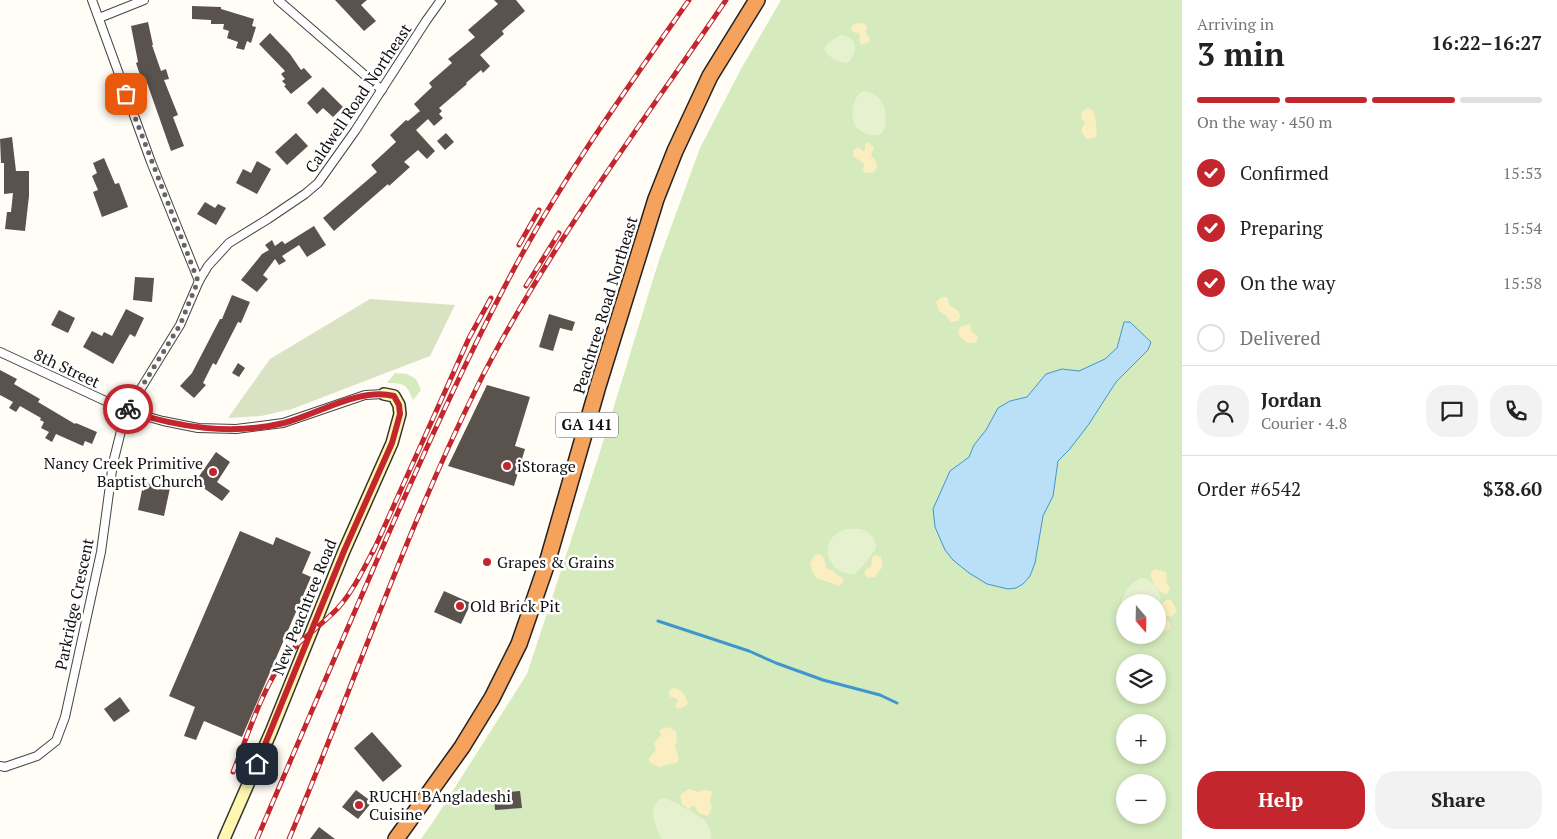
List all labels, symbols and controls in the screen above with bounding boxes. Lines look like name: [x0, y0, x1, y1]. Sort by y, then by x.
text: Arriving in: [1197, 13, 1274, 35]
street label: Caldwell Road Northeast: [300, 19, 416, 177]
text: 16:22–16:27: [1431, 30, 1542, 55]
text: 3 min: [1197, 33, 1285, 75]
pin: [105, 73, 147, 115]
icon: bag: [112, 80, 140, 108]
text: On the way · 450 m: [1197, 111, 1332, 133]
icon: check: [1197, 159, 1225, 187]
text: Confirmed: [1240, 160, 1329, 185]
text: 15:53: [1503, 162, 1542, 184]
street label: Peachtree Road Northeast: [567, 213, 643, 397]
icon: check: [1197, 214, 1225, 242]
text: Preparing: [1240, 215, 1323, 240]
text: 15:54: [1503, 217, 1542, 239]
icon: check: [1197, 269, 1225, 297]
text: On the way: [1240, 270, 1335, 295]
text: 15:58: [1503, 272, 1542, 294]
text: Delivered: [1240, 325, 1321, 350]
street label: 8th Street: [30, 343, 104, 393]
courier: [103, 384, 153, 434]
button: person: [1197, 385, 1249, 437]
button: chat: [1426, 385, 1478, 437]
button: phone: [1490, 385, 1542, 437]
text: Jordan: [1261, 387, 1322, 412]
icon: bike: [114, 395, 142, 423]
road number: GA 141: [556, 412, 618, 438]
text: Courier · 4.8: [1261, 412, 1347, 434]
place label: Nancy Creek Primitive Baptist Church: [44, 452, 204, 492]
place label: iStorage: [517, 455, 576, 477]
marker: iStorage: [501, 460, 513, 472]
marker: Nancy Creek Primitive Baptist Church: [207, 466, 219, 478]
text: Order #6542: [1197, 476, 1301, 501]
text: $38.60: [1483, 476, 1542, 501]
street label: Parkridge Crescent: [49, 536, 99, 672]
street label: New Peachtree Road: [267, 536, 341, 678]
place label: Grapes & Grains: [497, 551, 614, 573]
marker: Grapes & Grains: [481, 556, 493, 568]
north arrow: [1116, 594, 1166, 644]
map controls: [1116, 594, 1166, 824]
place label: Old Brick Pit: [470, 595, 560, 617]
marker: Old Brick Pit: [454, 600, 466, 612]
button: layers: [1116, 654, 1166, 704]
button: +: [1116, 714, 1166, 764]
pin: [236, 743, 278, 785]
icon: home: [243, 750, 271, 778]
button: Help: [1197, 771, 1365, 829]
button: Share: [1375, 771, 1542, 829]
button: −: [1116, 774, 1166, 824]
place label: RUCHI BAngladeshi Cuisine: [369, 785, 511, 825]
marker: RUCHI BAngladeshi Cuisine: [353, 799, 365, 811]

